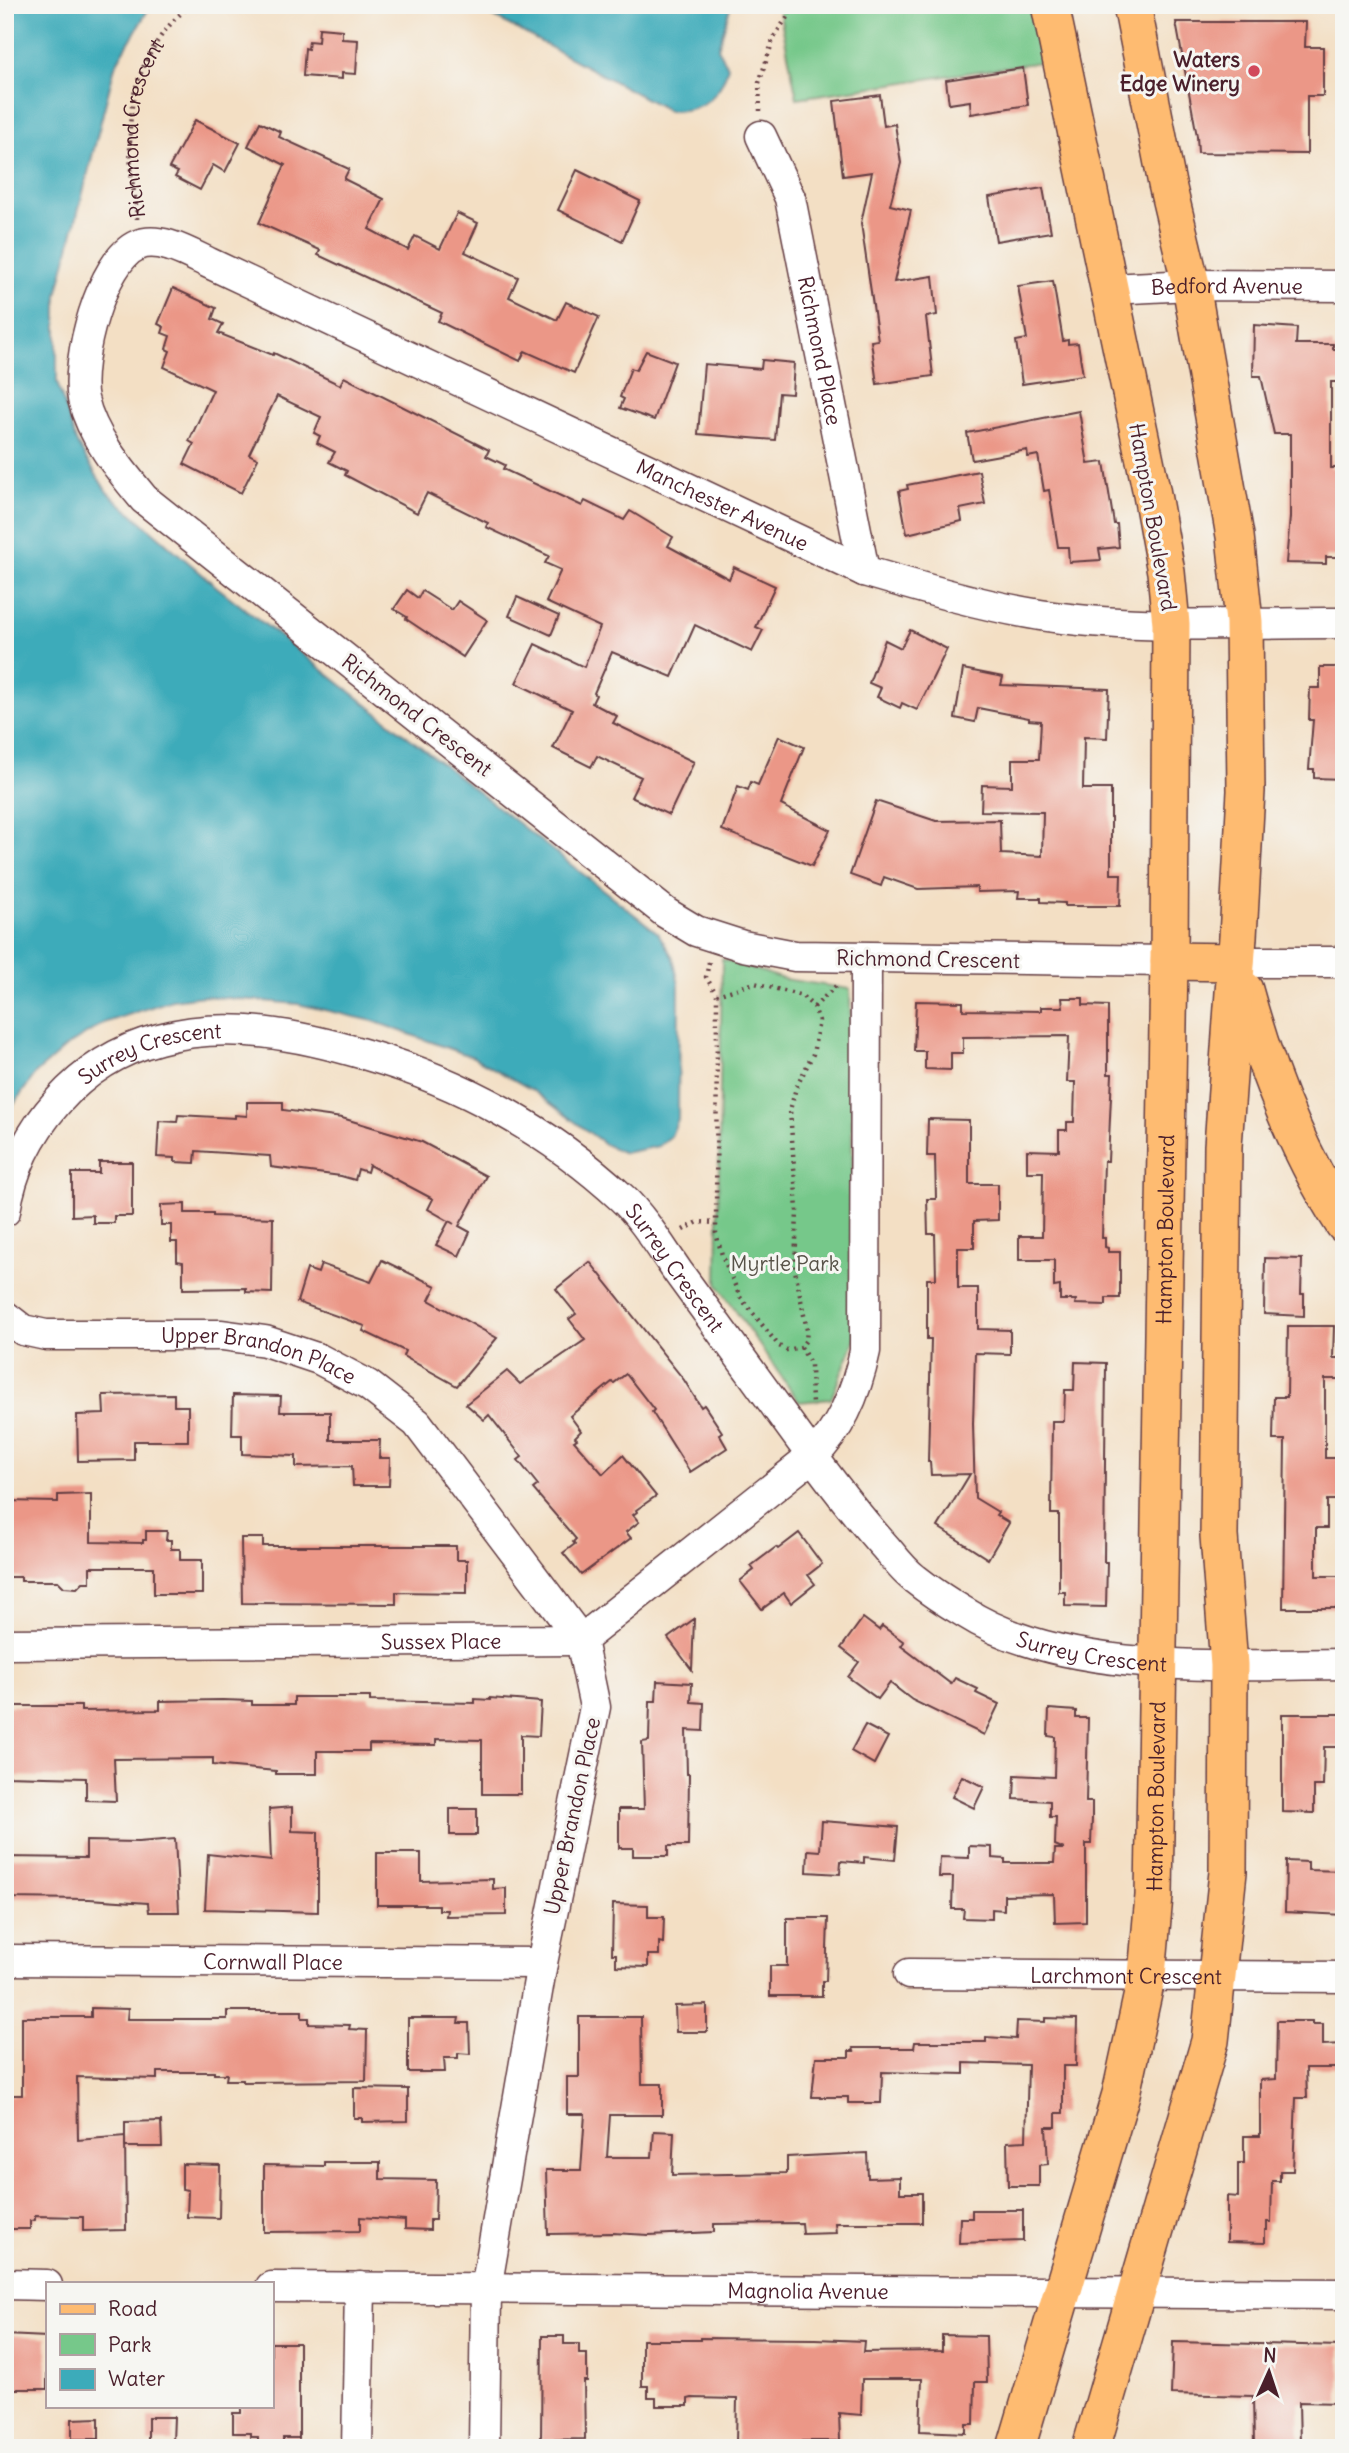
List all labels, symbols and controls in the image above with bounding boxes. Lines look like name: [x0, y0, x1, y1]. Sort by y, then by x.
street label: Richmond Crescent: [116, 33, 170, 219]
place label: Waters Edge Winery: [1120, 46, 1240, 97]
marker: Waters Edge Winery: [1246, 63, 1262, 79]
street label: Bedford Avenue: [1150, 271, 1303, 300]
street label: Richmond Place: [792, 274, 848, 428]
street label: Hampton Boulevard: [1123, 421, 1183, 613]
street label: Manchester Avenue: [632, 453, 813, 557]
street label: Richmond Crescent: [336, 648, 498, 782]
street label: Richmond Crescent: [836, 944, 1020, 974]
street label: Surrey Crescent: [72, 1017, 222, 1090]
street label: Hampton Boulevard: [1150, 1134, 1180, 1325]
street label: Surrey Crescent: [620, 1197, 731, 1337]
park label: Myrtle Park: [731, 1250, 839, 1277]
street label: Upper Brandon Place: [161, 1322, 361, 1390]
street label: Surrey Crescent: [1013, 1625, 1167, 1677]
street label: Sussex Place: [381, 1627, 501, 1655]
street label: Hampton Boulevard: [1141, 1701, 1171, 1892]
street label: Upper Brandon Place: [538, 1715, 606, 1917]
street label: Cornwall Place: [203, 1948, 343, 1975]
street label: Larchmont Crescent: [1030, 1961, 1222, 1990]
street label: Magnolia Avenue: [727, 2276, 889, 2305]
legend: [46, 2282, 273, 2408]
text: Road: [108, 2295, 157, 2322]
text: Park: [108, 2331, 151, 2358]
north arrow: [1234, 2338, 1304, 2408]
text: N: [1263, 2343, 1277, 2367]
text: Water: [108, 2365, 166, 2392]

